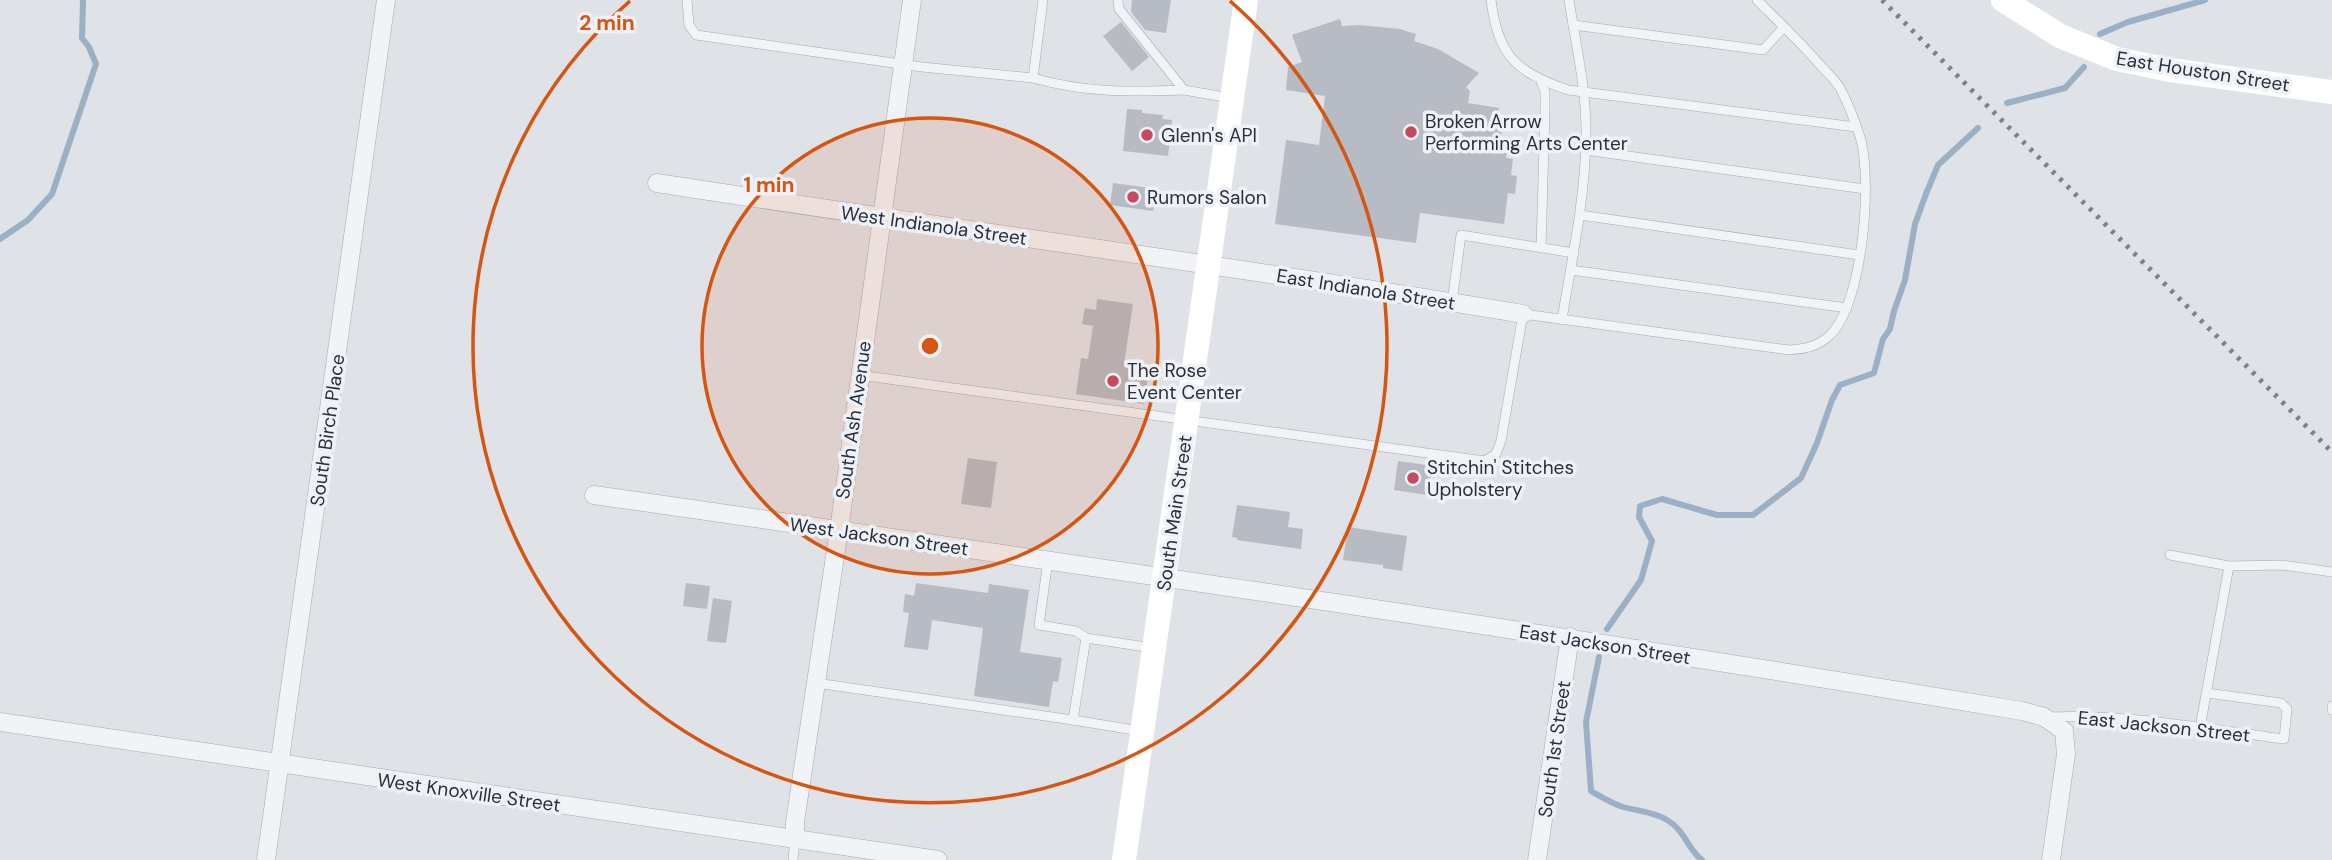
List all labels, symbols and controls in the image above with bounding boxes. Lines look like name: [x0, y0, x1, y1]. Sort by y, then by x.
text: 2 min: [579, 9, 635, 37]
street label: East Houston Street: [2114, 45, 2291, 98]
place label: Broken Arrow Performing Arts Center: [1425, 109, 1628, 156]
place label: Glenn's API: [1161, 123, 1257, 148]
marker: Broken Arrow Performing Arts Center: [1403, 124, 1419, 140]
marker: Glenn's API: [1139, 127, 1155, 143]
text: 1 min: [743, 171, 795, 199]
place label: Rumors Salon: [1147, 185, 1267, 210]
marker: Rumors Salon: [1125, 189, 1141, 205]
street label: West Indianola Street: [839, 200, 1029, 251]
street label: East Indianola Street: [1275, 263, 1457, 316]
centre of rings: [918, 334, 942, 358]
street label: South Ash Avenue: [830, 339, 877, 501]
street label: South Birch Place: [304, 352, 351, 508]
place label: The Rose Event Center: [1127, 358, 1242, 405]
marker: The Rose Event Center: [1105, 373, 1121, 389]
street label: South Main Street: [1151, 433, 1198, 593]
place label: Stitchin' Stitches Upholstery: [1427, 455, 1574, 502]
marker: Stitchin' Stitches Upholstery: [1405, 470, 1421, 486]
street label: West Jackson Street: [788, 512, 970, 561]
street label: East Jackson Street: [1518, 619, 1692, 670]
street label: South 1st Street: [1533, 679, 1576, 819]
street label: East Jackson Street: [2077, 705, 2251, 748]
street label: West Knoxville Street: [376, 767, 562, 818]

